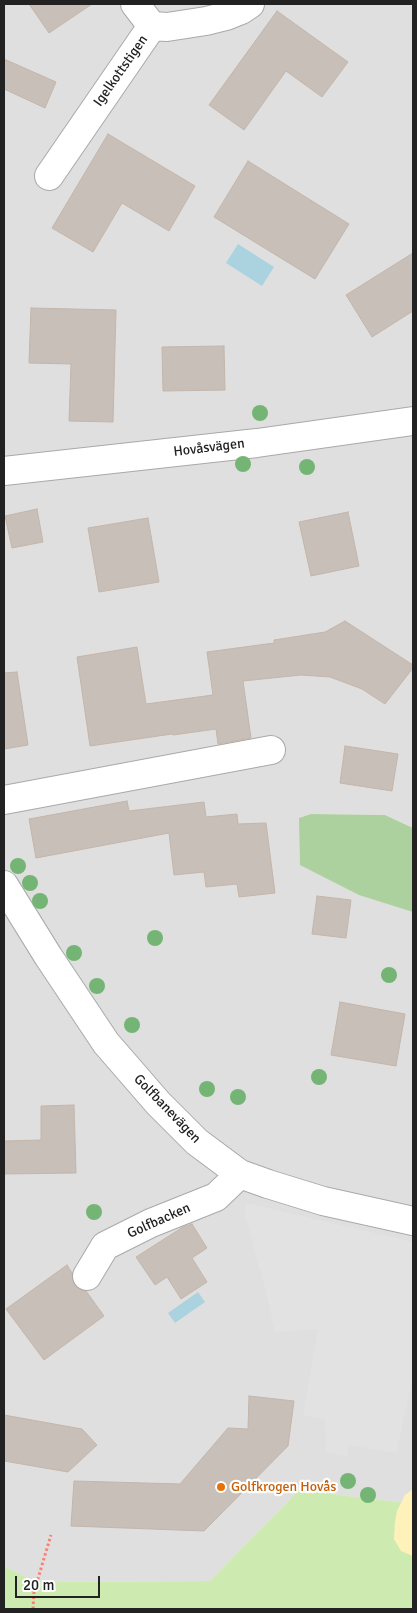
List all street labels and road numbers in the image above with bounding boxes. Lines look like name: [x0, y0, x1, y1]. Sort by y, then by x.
street label: Igelkottstigen: [90, 32, 152, 110]
street label: Hovåsvägen: [172, 435, 246, 461]
street label: Golfbanevägen: [130, 1071, 204, 1147]
street label: Golfbacken: [125, 1200, 193, 1242]

